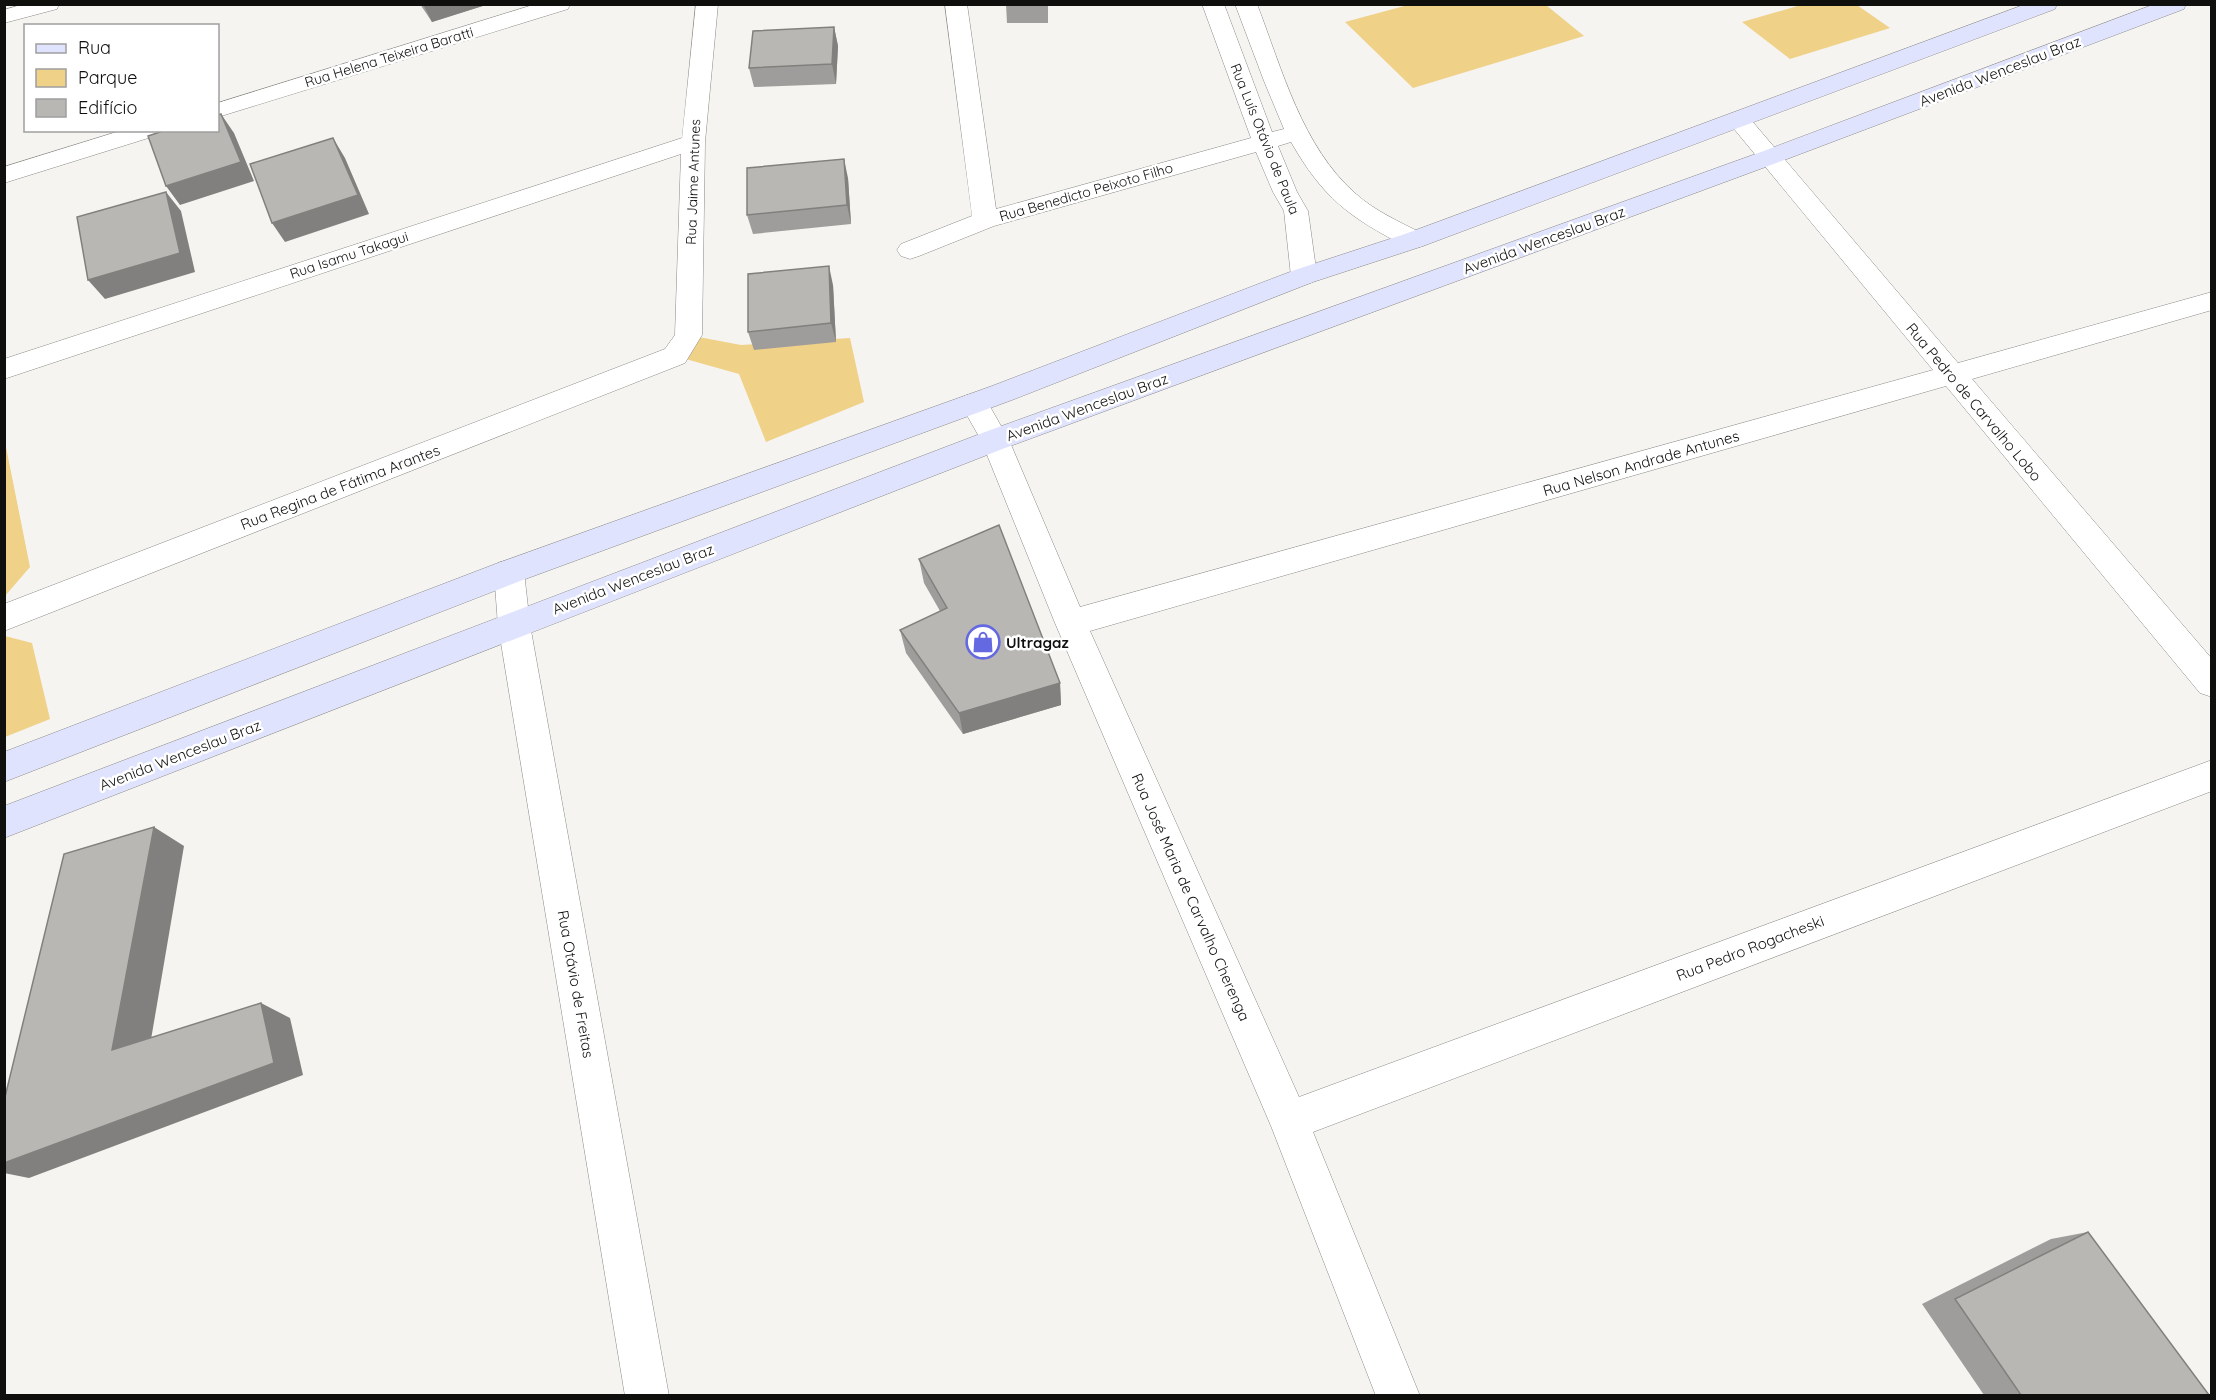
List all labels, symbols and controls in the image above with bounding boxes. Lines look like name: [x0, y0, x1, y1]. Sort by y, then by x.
street label: Rua Helena Teixeira Baratti: [302, 23, 476, 91]
legend: [24, 24, 219, 132]
street label: Avenida Wenceslau Braz: [1917, 31, 2083, 111]
text: Rua: [78, 36, 111, 59]
street label: Rua Luís Otávio de Paula: [1226, 61, 1304, 217]
text: Parque: [78, 66, 137, 89]
text: Edifício: [78, 96, 137, 119]
street label: Rua Jaime Antunes: [682, 119, 704, 245]
street label: Rua Benedicto Peixoto Filho: [997, 159, 1175, 225]
street label: Avenida Wenceslau Braz: [1460, 202, 1628, 278]
street label: Rua Isamu Takagui: [287, 227, 411, 283]
street label: Rua Pedro de Carvalho Lobo: [1902, 319, 2046, 485]
street label: Avenida Wenceslau Braz: [1003, 369, 1171, 445]
street label: Rua Nelson Andrade Antunes: [1541, 426, 1741, 500]
street label: Rua Regina de Fátima Arantes: [238, 440, 442, 534]
street label: Avenida Wenceslau Braz: [550, 539, 716, 619]
shop icon: Ultragaz: [965, 624, 1001, 660]
place label: Ultragaz: [1006, 633, 1069, 652]
street label: Avenida Wenceslau Braz: [97, 715, 263, 795]
street label: Rua José Maria de Carvalho Cherenga: [1128, 770, 1254, 1024]
street label: Rua Otávio de Freitas: [554, 909, 598, 1059]
street label: Rua Pedro Rogacheski: [1673, 911, 1827, 985]

